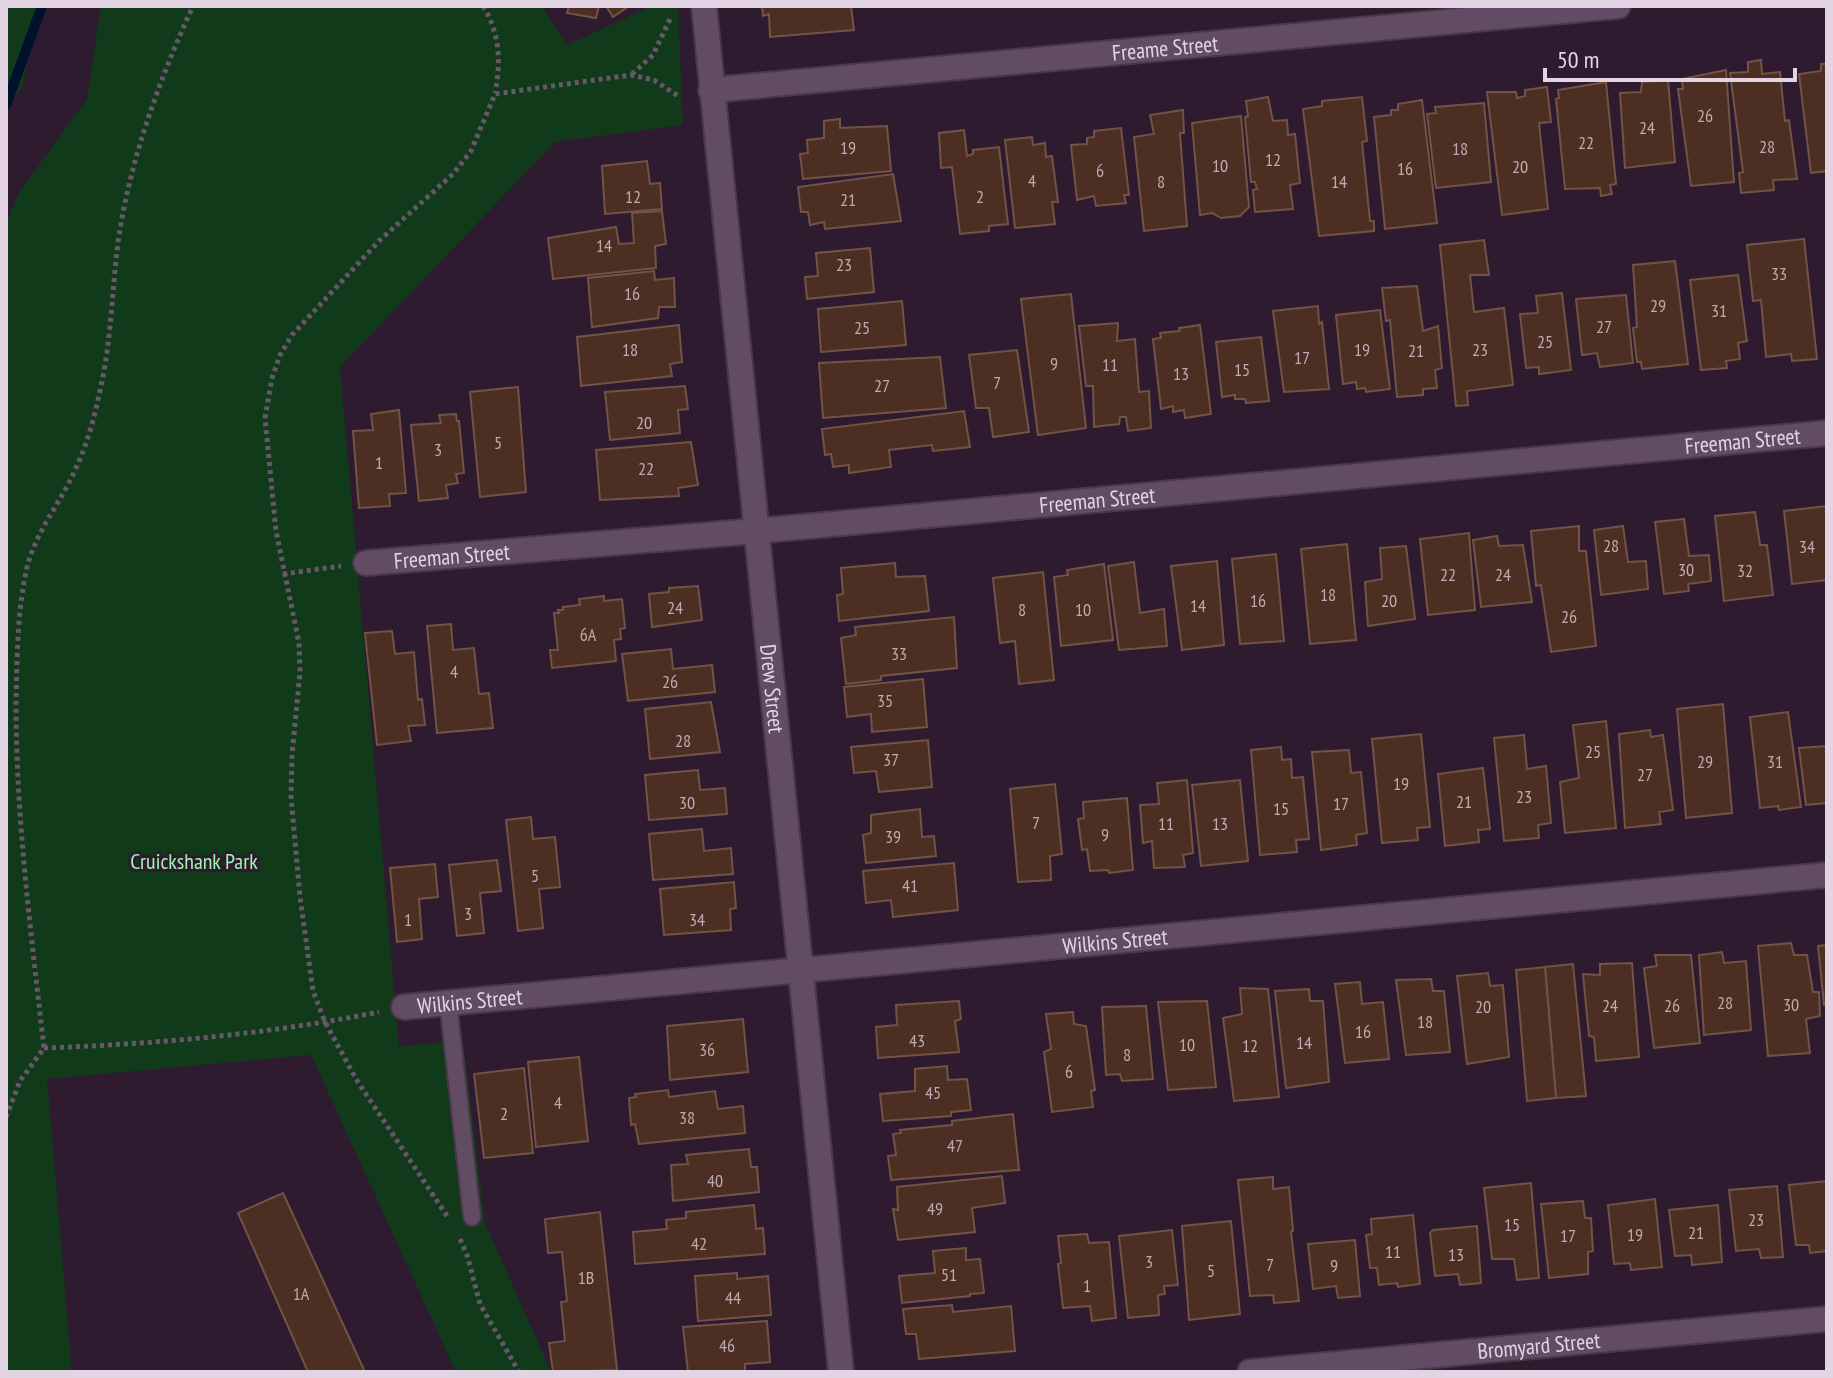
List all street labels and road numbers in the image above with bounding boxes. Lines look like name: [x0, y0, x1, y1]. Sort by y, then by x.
street label: Freame Street: [1111, 29, 1219, 67]
street label: Freeman Street: [1683, 421, 1802, 460]
street label: Freeman Street: [1038, 481, 1156, 519]
street label: Freeman Street: [393, 537, 511, 575]
street label: Drew Street: [754, 643, 791, 734]
street label: Wilkins Street: [1061, 922, 1169, 960]
street label: Wilkins Street: [416, 982, 523, 1020]
street label: Bromyard Street: [1476, 1326, 1601, 1365]

